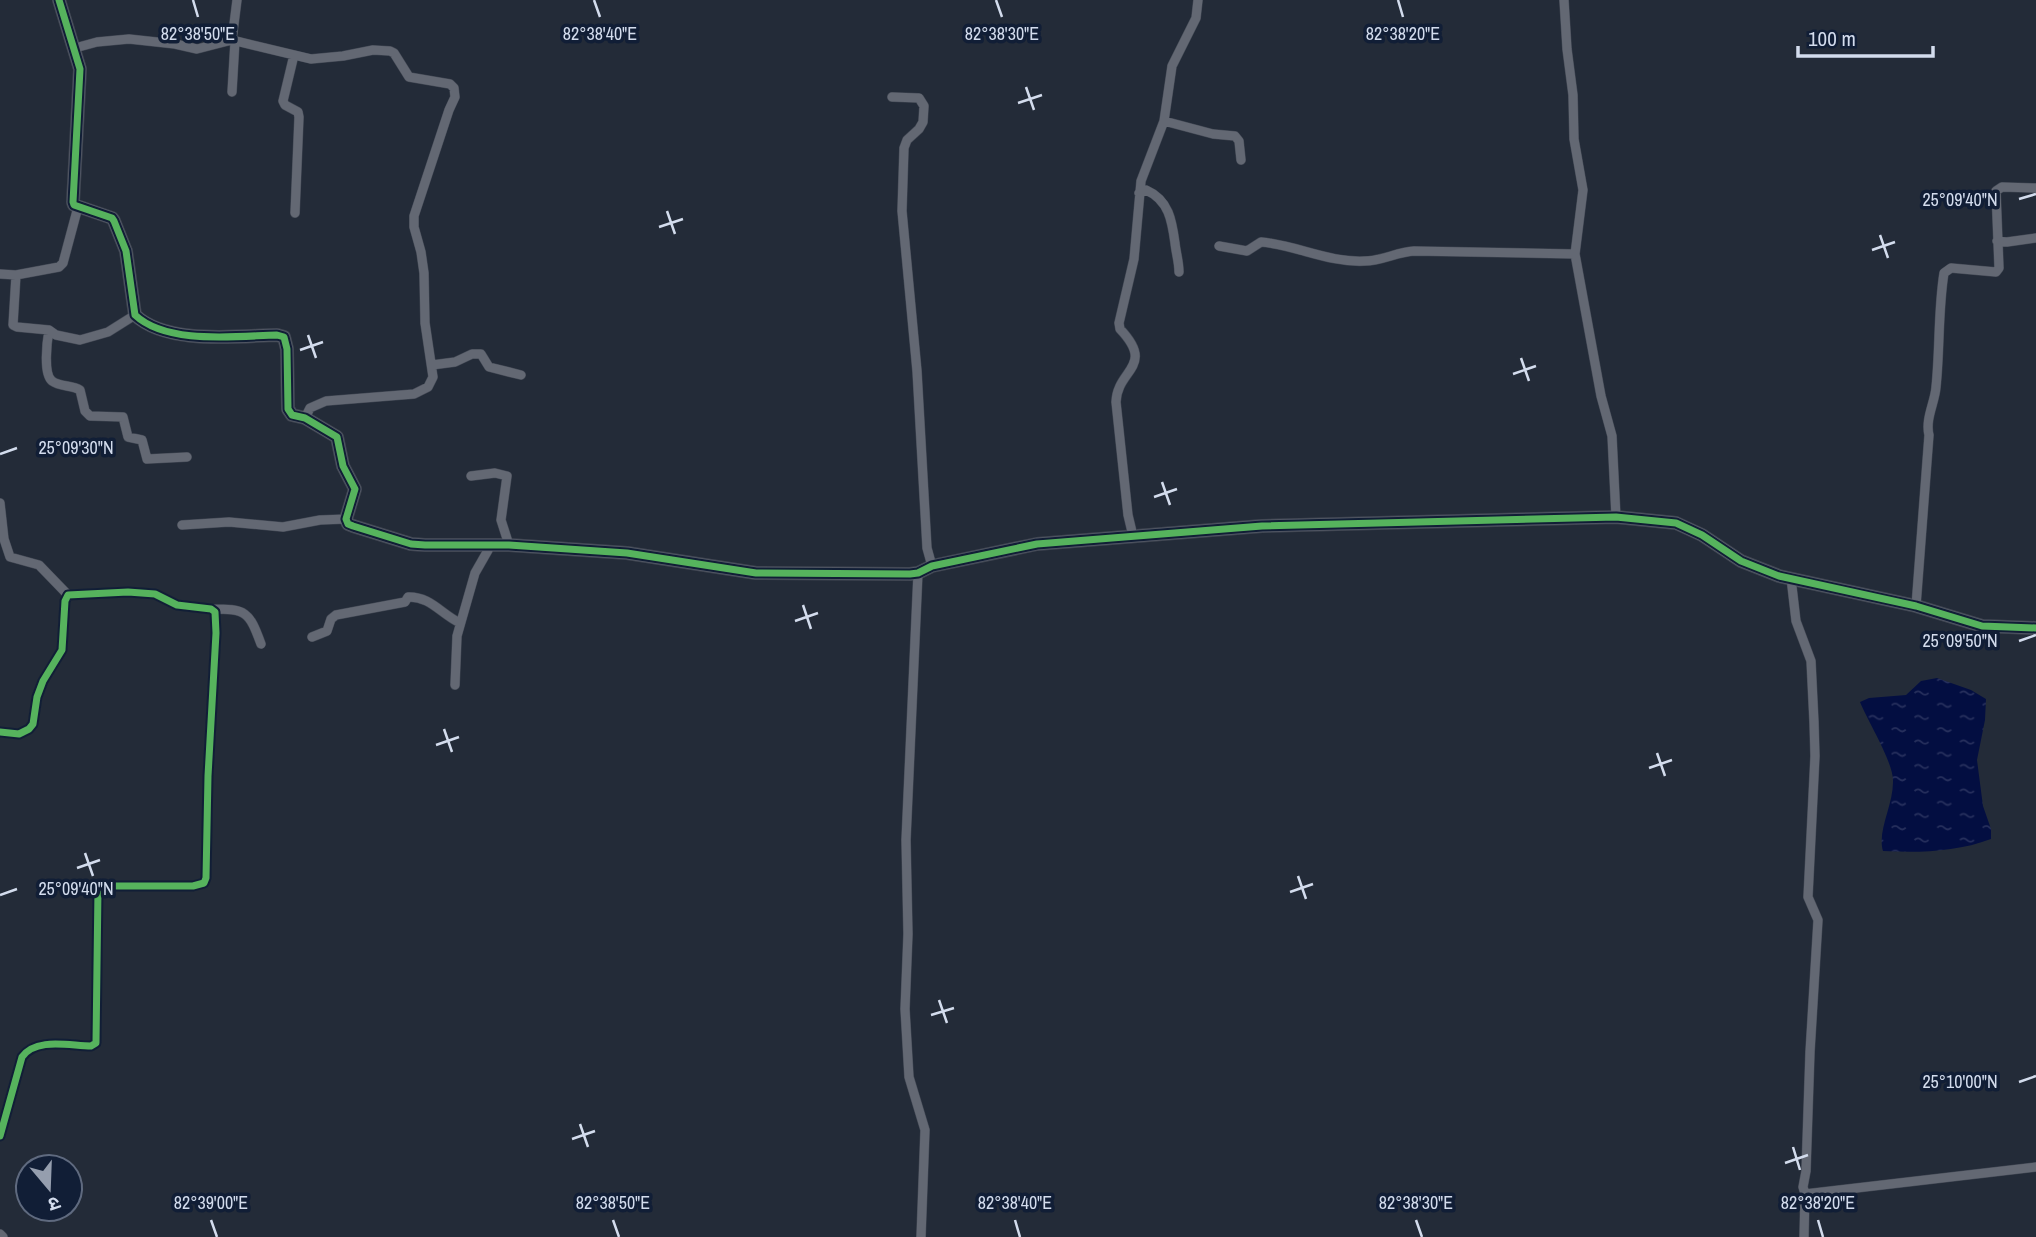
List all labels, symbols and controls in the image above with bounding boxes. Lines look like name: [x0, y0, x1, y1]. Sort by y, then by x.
scale bar: [1798, 14, 1933, 58]
text: 82°38'50"E: [161, 21, 235, 46]
text: 82°38'40"E: [563, 21, 637, 46]
text: 82°38'30"E: [965, 21, 1039, 46]
text: 82°38'20"E: [1366, 21, 1440, 46]
text: 100 m: [1808, 24, 1856, 53]
text: 25°09'40"N: [1922, 187, 1998, 212]
text: 25°09'30"N: [38, 435, 114, 460]
text: 25°09'50"N: [1922, 628, 1998, 653]
text: 25°09'40"N: [38, 876, 114, 901]
text: 25°10'00"N: [1922, 1069, 1998, 1094]
north arrow: [14, 1153, 84, 1223]
text: उ: [44, 1190, 64, 1218]
text: 82°39'00"E: [174, 1190, 248, 1215]
text: 82°38'50"E: [576, 1190, 650, 1215]
text: 82°38'40"E: [978, 1190, 1052, 1215]
text: 82°38'30"E: [1379, 1190, 1453, 1215]
text: 82°38'20"E: [1781, 1190, 1855, 1215]

